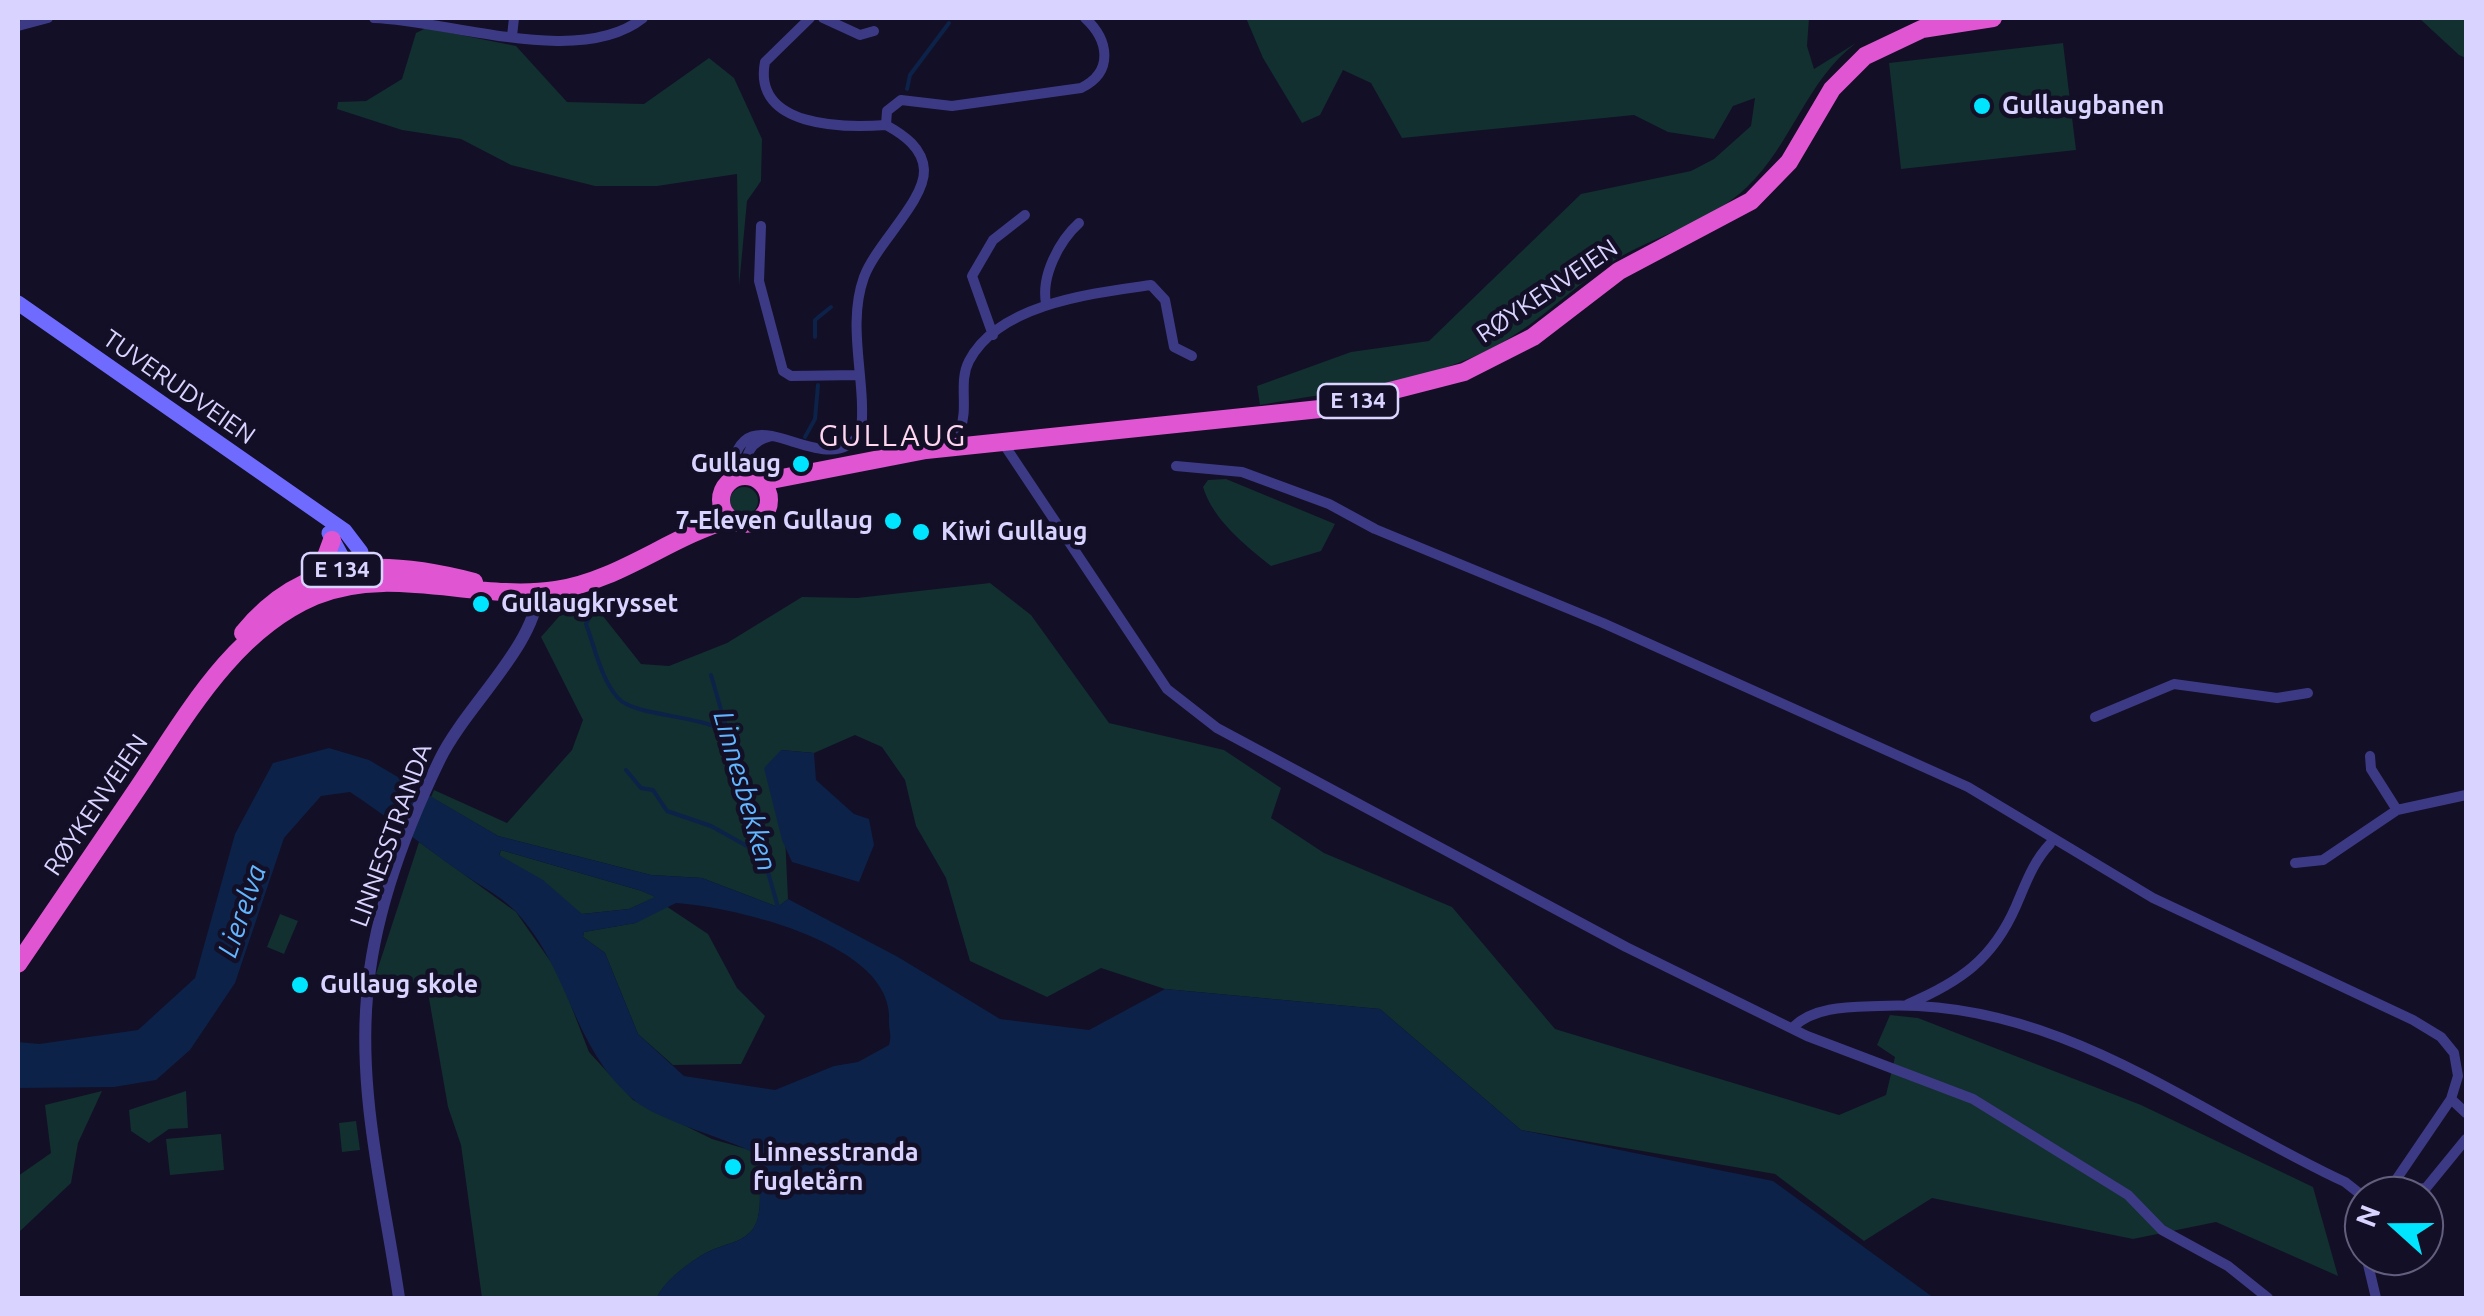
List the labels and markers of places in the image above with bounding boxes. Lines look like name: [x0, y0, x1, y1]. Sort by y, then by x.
place label: Gullaugbanen: [2002, 91, 2164, 121]
marker: Gullaugbanen: [1971, 95, 1993, 117]
place label: Gullaug: [691, 449, 781, 479]
marker: Gullaug: [790, 453, 812, 475]
place label: 7-Eleven Gullaug: [676, 506, 873, 536]
marker: 7-Eleven Gullaug: [882, 510, 904, 532]
place label: Kiwi Gullaug: [941, 517, 1087, 547]
marker: Kiwi Gullaug: [910, 521, 932, 543]
place label: Gullaugkrysset: [501, 589, 678, 619]
marker: Gullaugkrysset: [470, 593, 492, 615]
place label: Gullaug skole: [320, 970, 478, 1000]
marker: Gullaug skole: [289, 974, 311, 996]
place label: Linnesstranda fugletårn: [753, 1138, 919, 1197]
marker: Linnesstranda fugletårn: [722, 1156, 744, 1178]

